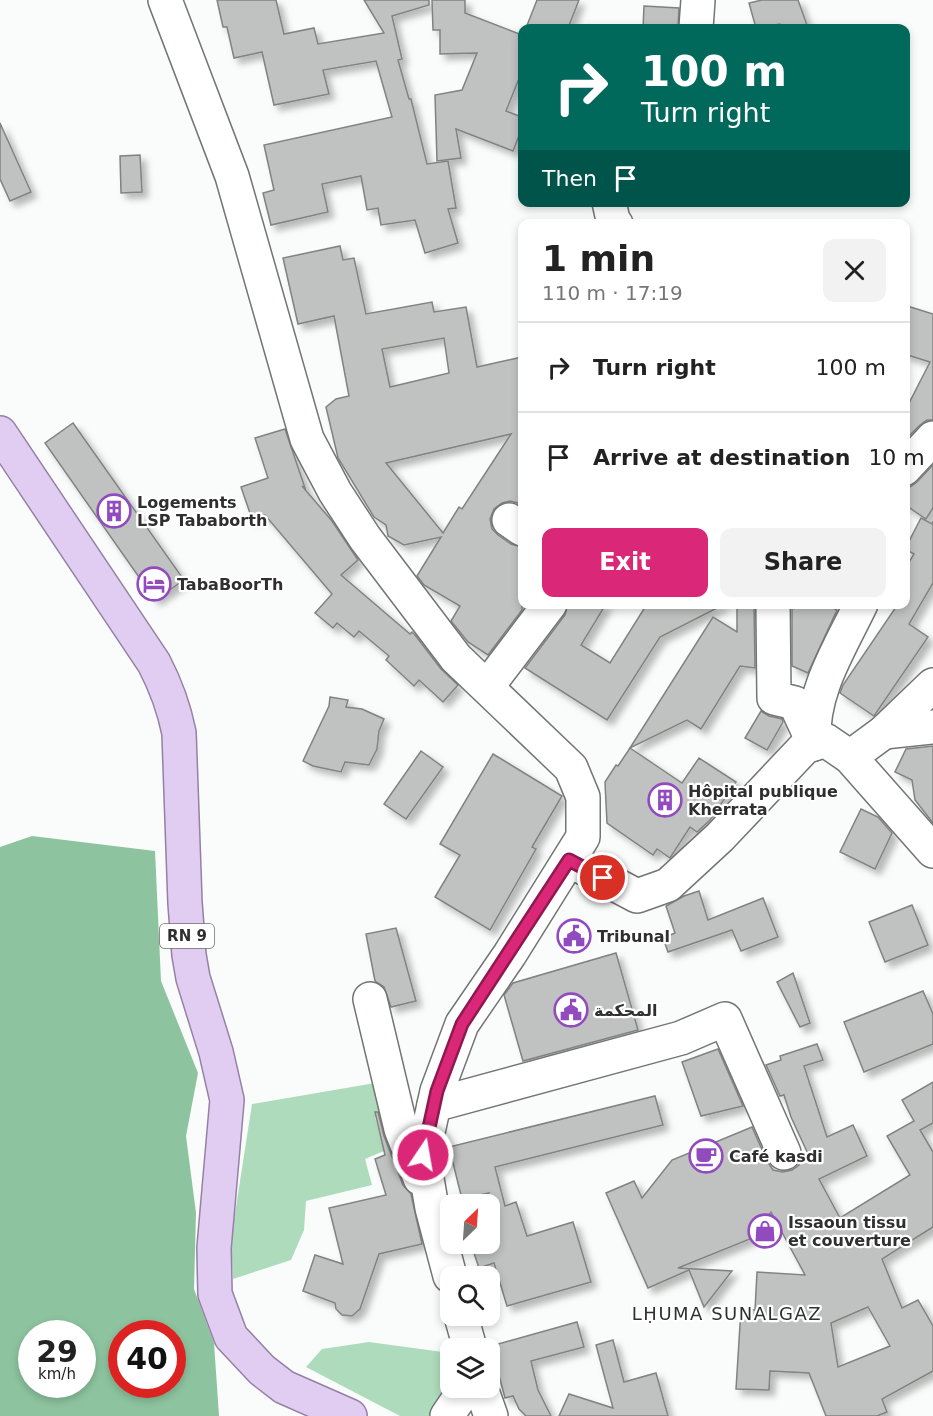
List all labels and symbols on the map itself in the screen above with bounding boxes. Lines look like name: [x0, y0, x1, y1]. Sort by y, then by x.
building icon: Logements LSP Tababorth: [96, 493, 132, 529]
place label: Logements LSP Tababorth: [137, 493, 267, 530]
hotel icon: TabaBoorTh: [136, 566, 172, 602]
place label: TabaBoorTh: [177, 575, 283, 594]
building icon: Hôpital publique Kherrata: [647, 782, 683, 818]
place label: Hôpital publique Kherrata: [688, 782, 838, 819]
pin: [577, 852, 628, 903]
public building icon: Tribunal: [556, 918, 592, 954]
road number: RN 9: [160, 924, 214, 948]
place label: Tribunal: [597, 927, 670, 946]
public building icon: المحكمة: [553, 992, 589, 1028]
place label: المحكمة: [594, 1001, 657, 1020]
position arrow: [391, 1123, 455, 1187]
cafe icon: Café kasdi: [688, 1138, 724, 1174]
place label: Café kasdi: [729, 1147, 823, 1166]
north arrow: [440, 1194, 500, 1254]
shop icon: Issaoun tissu et couverture: [747, 1213, 783, 1249]
place label: Issaoun tissu et couverture: [788, 1213, 911, 1250]
district label: LḤUMA SUNALGAZ: [632, 1303, 822, 1324]
speed limit sign: 40: [108, 1320, 186, 1398]

